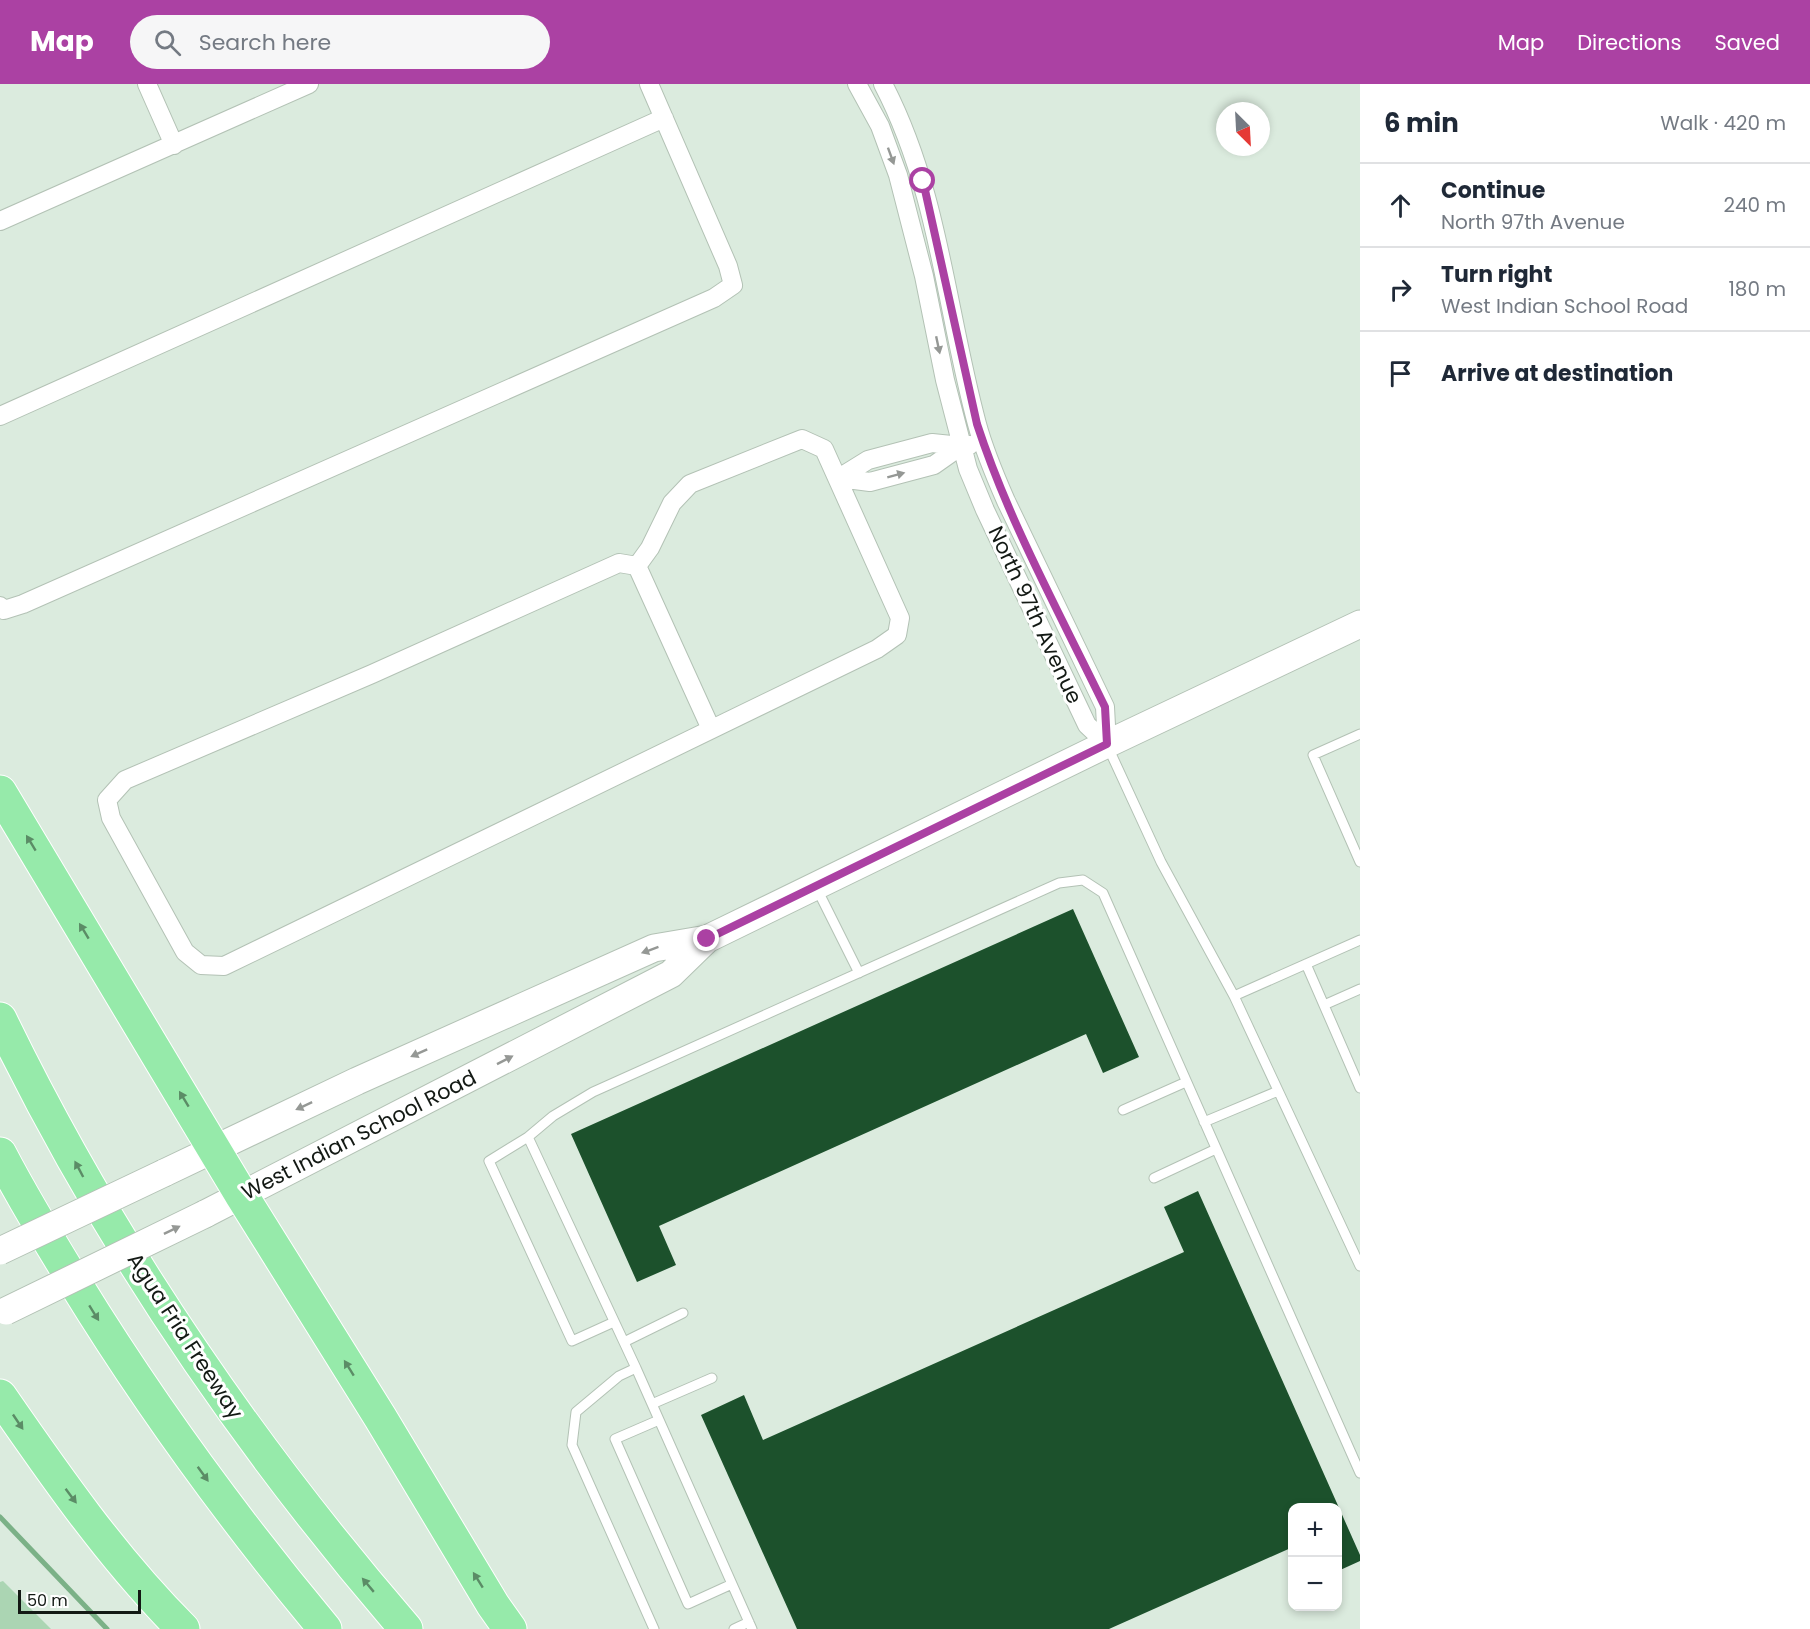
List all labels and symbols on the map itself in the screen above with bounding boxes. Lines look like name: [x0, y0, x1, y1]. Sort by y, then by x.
north arrow: [1216, 102, 1270, 156]
one-way arrow: [886, 147, 896, 165]
route start: [909, 167, 935, 193]
one-way arrow: [934, 335, 943, 354]
one-way arrow: [887, 470, 905, 480]
street label: North 97th Avenue: [982, 521, 1089, 708]
one-way arrow: [26, 835, 37, 851]
one-way arrow: [79, 923, 90, 939]
route end: [693, 925, 719, 951]
one-way arrow: [641, 946, 659, 956]
one-way arrow: [410, 1049, 427, 1058]
one-way arrow: [496, 1055, 513, 1065]
street label: West Indian School Road: [236, 1063, 481, 1206]
one-way arrow: [178, 1091, 189, 1107]
one-way arrow: [296, 1102, 313, 1111]
one-way arrow: [74, 1160, 84, 1177]
one-way arrow: [163, 1226, 180, 1235]
street label: Agua Fria Freeway: [121, 1247, 250, 1425]
one-way arrow: [88, 1305, 99, 1321]
one-way arrow: [344, 1360, 355, 1376]
one-way arrow: [12, 1414, 24, 1430]
one-way arrow: [197, 1467, 209, 1482]
one-way arrow: [65, 1488, 77, 1504]
one-way arrow: [472, 1572, 483, 1588]
one-way arrow: [363, 1577, 375, 1592]
scale bar: [18, 1587, 141, 1614]

